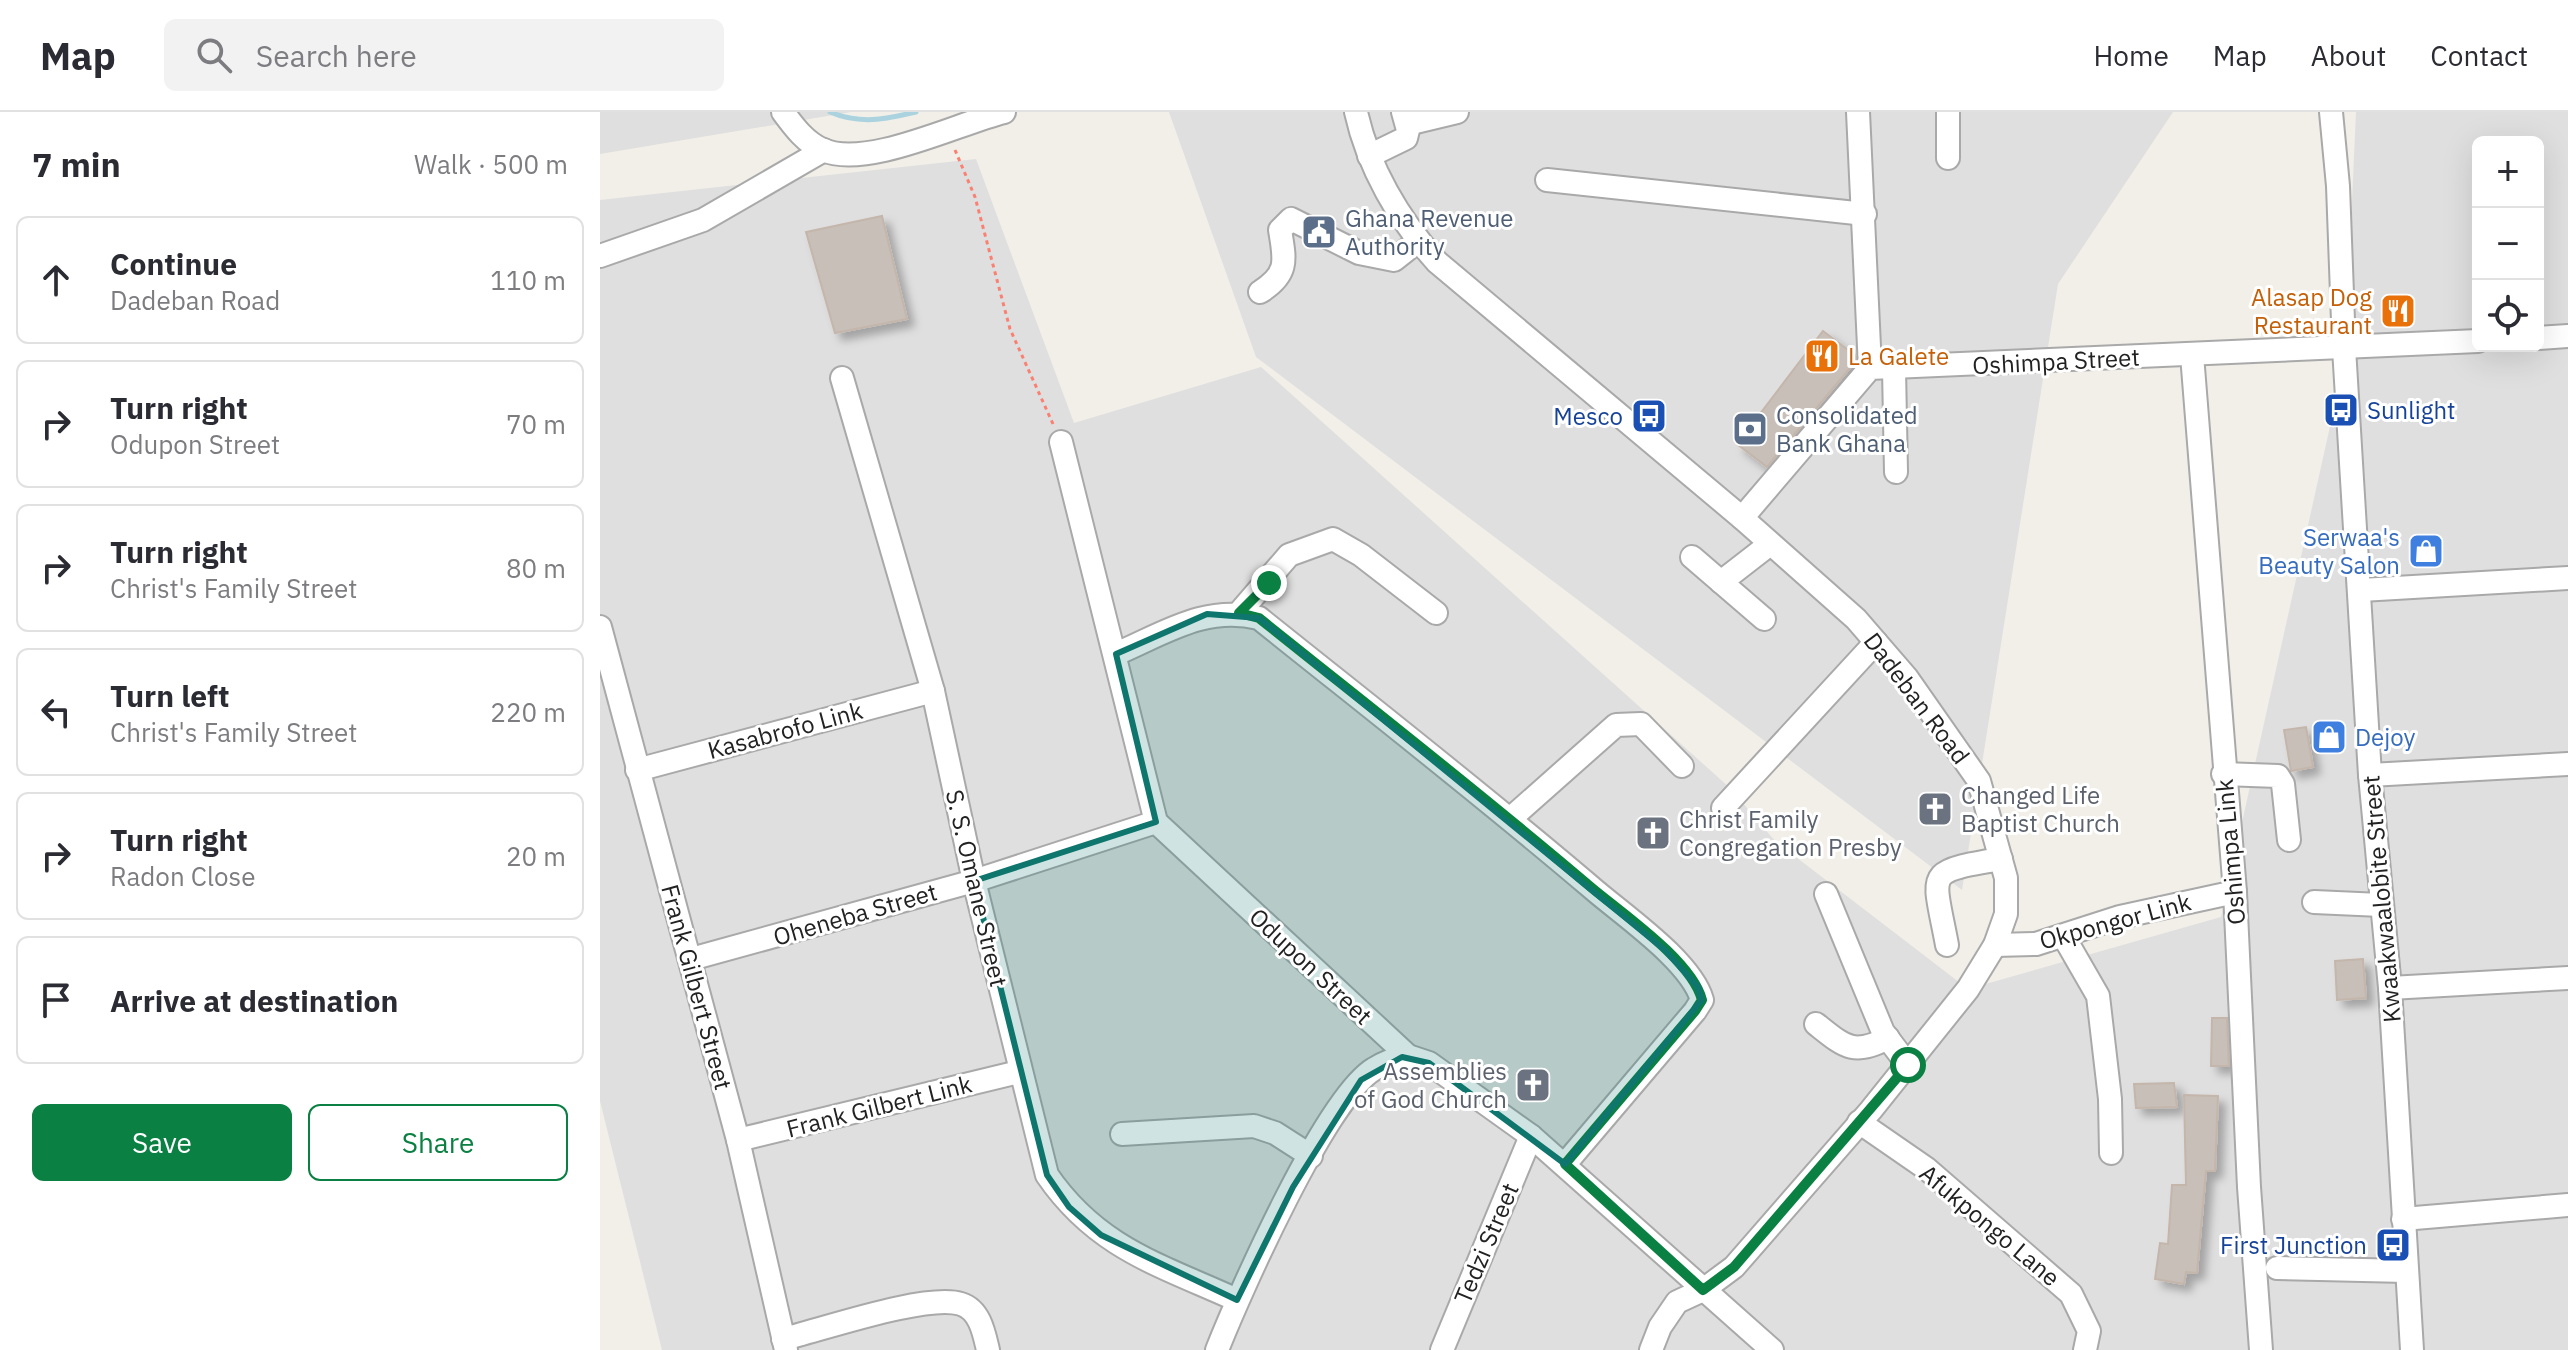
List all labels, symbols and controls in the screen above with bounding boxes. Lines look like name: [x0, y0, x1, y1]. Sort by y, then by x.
search box: [164, 19, 724, 91]
text: Map: [40, 31, 116, 80]
icon: search: [192, 33, 236, 77]
text: Search here: [256, 36, 417, 75]
text: Home: [2093, 37, 2169, 74]
text: Map: [2213, 37, 2267, 74]
text: About: [2311, 37, 2386, 74]
text: Contact: [2430, 37, 2528, 74]
map controls: [2472, 136, 2544, 352]
button: +: [2472, 136, 2544, 208]
text: 7 min: [32, 142, 121, 186]
text: Walk · 500 m: [414, 147, 568, 181]
place label: Ghana Revenue Authority: [1345, 202, 1513, 262]
button: −: [2472, 208, 2544, 280]
public building icon: Ghana Revenue Authority: [1300, 213, 1338, 251]
text: Continue: [110, 244, 237, 283]
icon: ahead: [34, 258, 78, 302]
text: 110 m: [490, 263, 566, 297]
button: locate: [2472, 280, 2544, 352]
place label: Alasap Dog Restaurant: [2251, 281, 2372, 341]
text: Dadeban Road: [110, 283, 280, 317]
restaurant icon: Alasap Dog Restaurant: [2379, 292, 2417, 330]
restaurant icon: La Galete: [1803, 337, 1841, 375]
place label: La Galete: [1848, 340, 1949, 372]
street label: Oshimpa Street: [1972, 341, 2140, 381]
text: Turn right: [110, 388, 248, 427]
bus stop icon: Sunlight: [2322, 391, 2360, 429]
place label: Sunlight: [2367, 394, 2455, 426]
bus stop icon: Mesco: [1630, 397, 1668, 435]
place label: Consolidated Bank Ghana: [1776, 399, 1918, 459]
place label: Mesco: [1553, 400, 1623, 432]
icon: right: [34, 402, 78, 446]
text: 70 m: [506, 407, 566, 441]
bank icon: Consolidated Bank Ghana: [1731, 410, 1769, 448]
text: Odupon Street: [110, 427, 280, 461]
place label: Serwaa's Beauty Salon: [2258, 521, 2400, 581]
text: Turn right: [110, 532, 248, 571]
shop icon: Serwaa's Beauty Salon: [2407, 532, 2445, 570]
icon: right: [34, 546, 78, 590]
text: 80 m: [506, 551, 566, 585]
route end: [1251, 565, 1287, 601]
text: Christ's Family Street: [110, 571, 357, 605]
street label: Dadeban Road: [1857, 626, 1977, 770]
text: Turn left: [110, 676, 229, 715]
icon: left: [34, 690, 78, 734]
street label: Kasabrofo Link: [704, 694, 866, 766]
text: 220 m: [490, 695, 566, 729]
text: Christ's Family Street: [110, 715, 357, 749]
shop icon: Dejoy: [2310, 718, 2348, 756]
place label: Dejoy: [2355, 721, 2416, 753]
street label: Kwaakwaalobite Street: [2354, 774, 2408, 1024]
street label: Oshimpa Link: [2208, 778, 2252, 926]
place label: Changed Life Baptist Church: [1961, 779, 2120, 839]
street label: S. S. Omane Street: [939, 786, 1015, 990]
church icon: Changed Life Baptist Church: [1916, 790, 1954, 828]
place label: Christ Family Congregation Presby: [1679, 803, 1902, 863]
church icon: Christ Family Congregation Presby: [1634, 814, 1672, 852]
text: Turn right: [110, 820, 248, 859]
icon: right: [34, 834, 78, 878]
text: 20 m: [506, 839, 566, 873]
text: Radon Close: [110, 859, 256, 893]
street label: Oheneba Street: [769, 875, 941, 953]
street label: Frank Gilbert Street: [654, 881, 740, 1093]
street label: Okpongor Link: [2036, 885, 2195, 957]
street label: Odupon Street: [1243, 901, 1379, 1031]
icon: arrive: [34, 978, 78, 1022]
text: Arrive at destination: [110, 981, 398, 1020]
route start: [1890, 1047, 1926, 1083]
place label: Assemblies of God Church: [1354, 1055, 1507, 1115]
church icon: Assemblies of God Church: [1514, 1066, 1552, 1104]
street label: Frank Gilbert Link: [783, 1067, 975, 1145]
button: Save: [32, 1104, 292, 1181]
button: Share: [308, 1104, 568, 1181]
street label: Afukpongo Lane: [1913, 1157, 2067, 1293]
street label: Tedzi Street: [1446, 1178, 1526, 1308]
bus stop icon: First Junction: [2374, 1226, 2412, 1264]
place label: First Junction: [2220, 1229, 2367, 1261]

